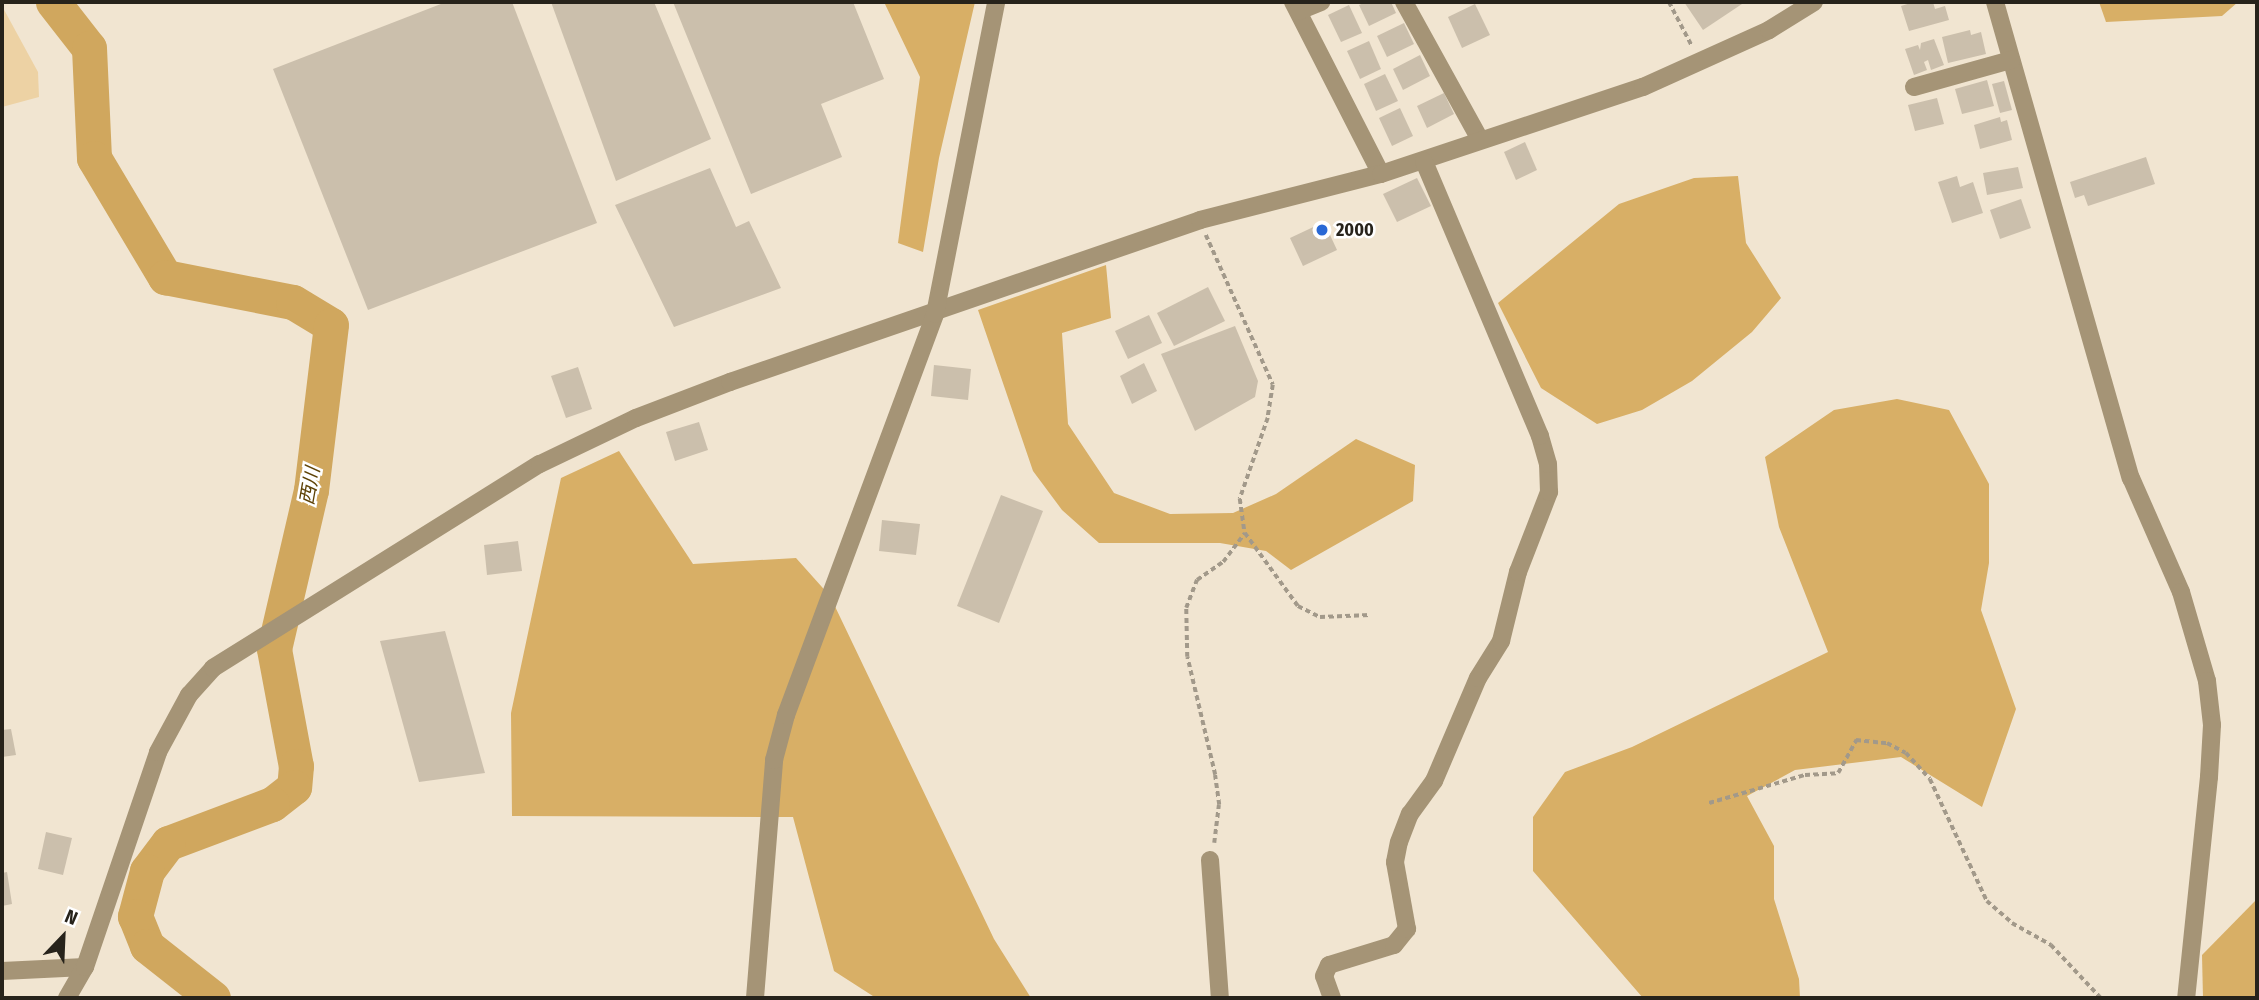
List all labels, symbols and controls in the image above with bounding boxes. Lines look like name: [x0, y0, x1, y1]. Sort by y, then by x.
place label: 2000: [1336, 219, 1374, 241]
marker: 2000: [1314, 222, 1330, 238]
water label: 西川: [295, 465, 325, 507]
north arrow: [28, 902, 98, 972]
text: N: [62, 904, 81, 930]

